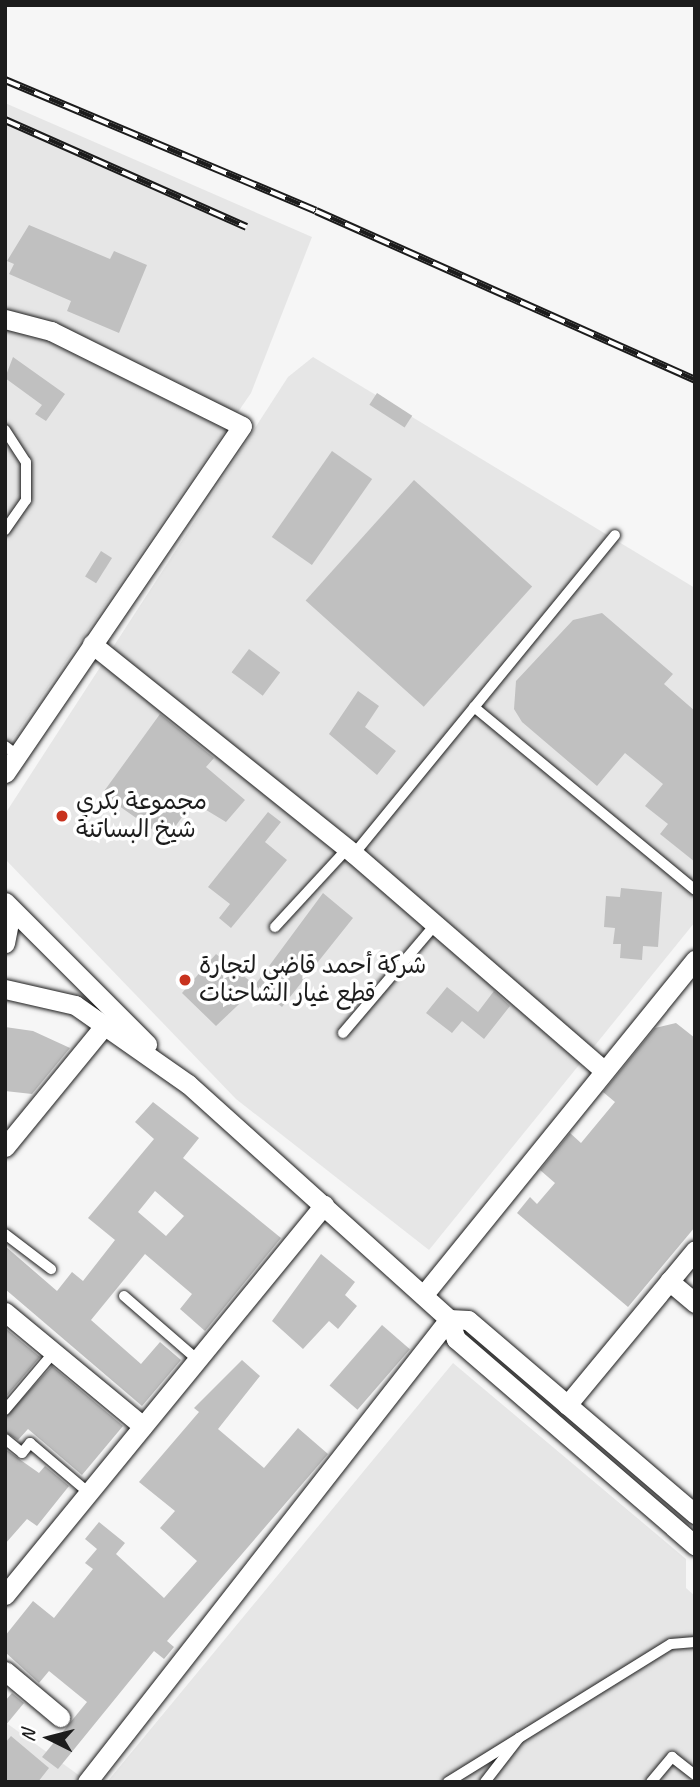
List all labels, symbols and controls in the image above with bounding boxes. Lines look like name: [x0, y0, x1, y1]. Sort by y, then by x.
place label: مجموعة بكري شيخ البساتنة: [76, 788, 207, 844]
marker: مجموعة بكري شيخ البساتنة: [54, 808, 70, 824]
place label: شركة أحمد قاضي لتجارة قطع غيار الشاحنات: [199, 952, 426, 1008]
marker: شركة أحمد قاضي لتجارة قطع غيار الشاحنات: [177, 972, 193, 988]
north arrow: [14, 1703, 84, 1773]
text: N: [16, 1729, 41, 1743]

